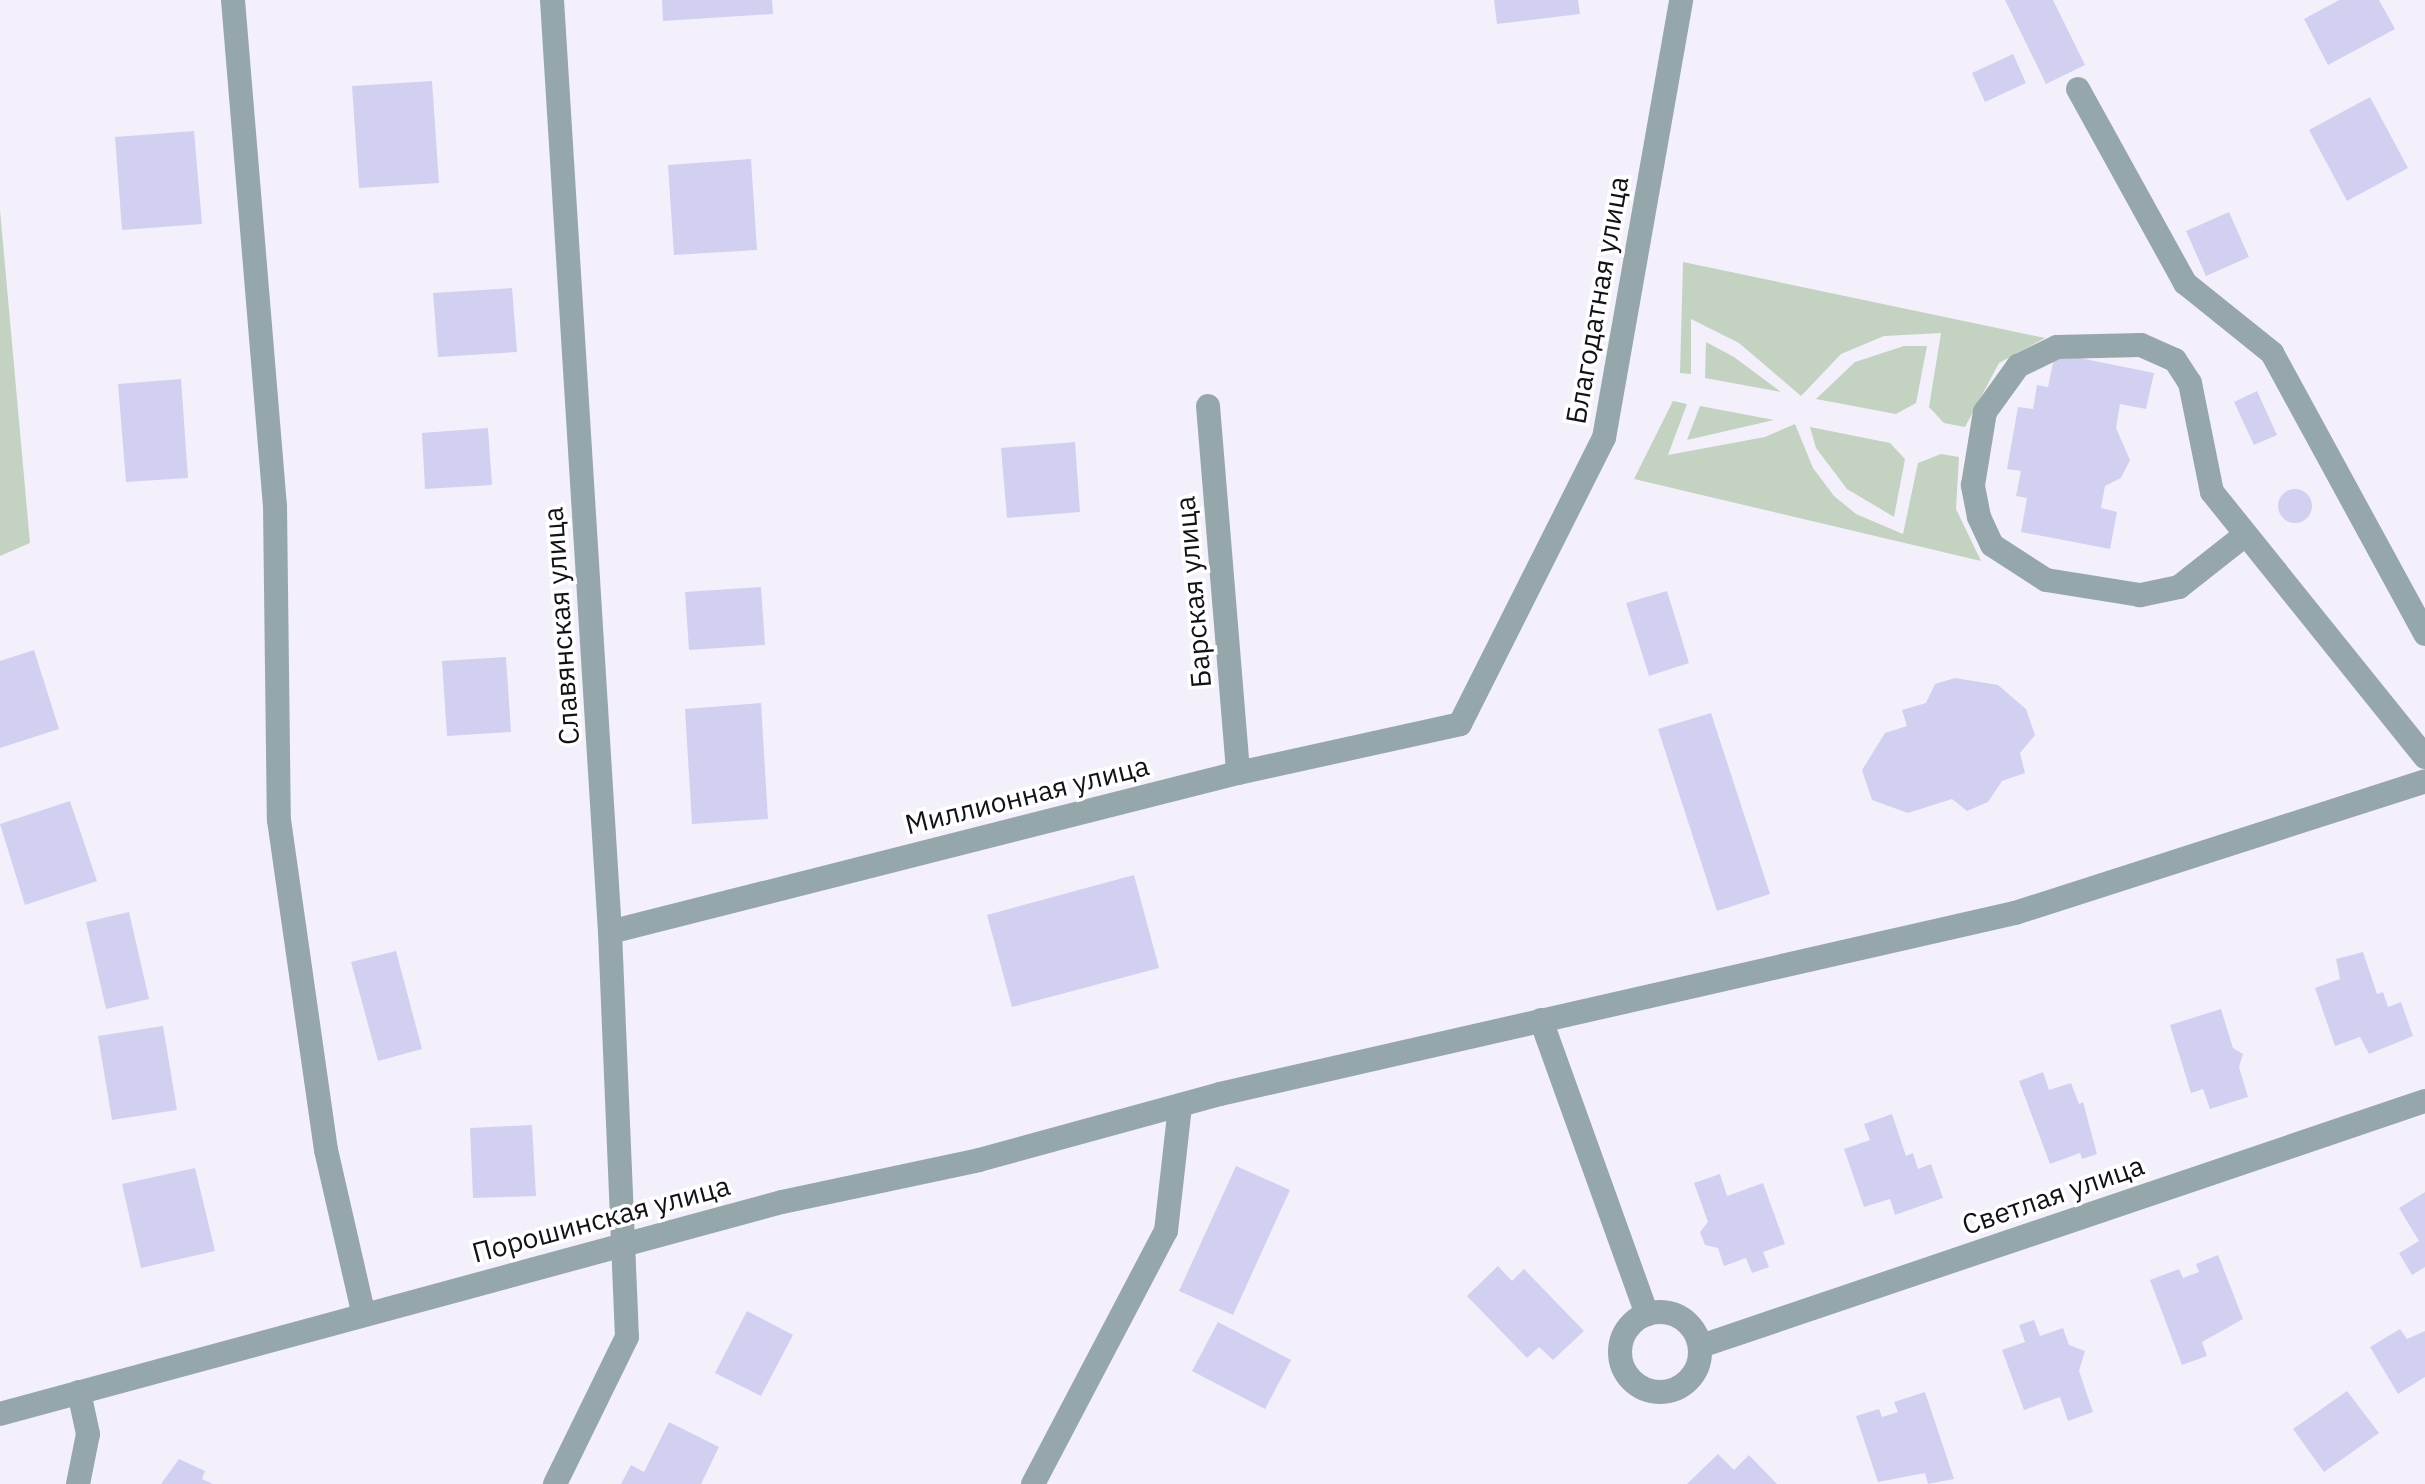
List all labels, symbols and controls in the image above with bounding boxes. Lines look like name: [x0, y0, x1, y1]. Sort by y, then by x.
street label: Благодатная улица: [1559, 174, 1635, 426]
street label: Барская улица: [1168, 495, 1218, 689]
street label: Славянская улица: [536, 506, 586, 746]
street label: Миллионная улица: [902, 748, 1152, 842]
street label: Светлая улица: [1957, 1148, 2149, 1242]
street label: Порошинская улица: [468, 1168, 734, 1270]

